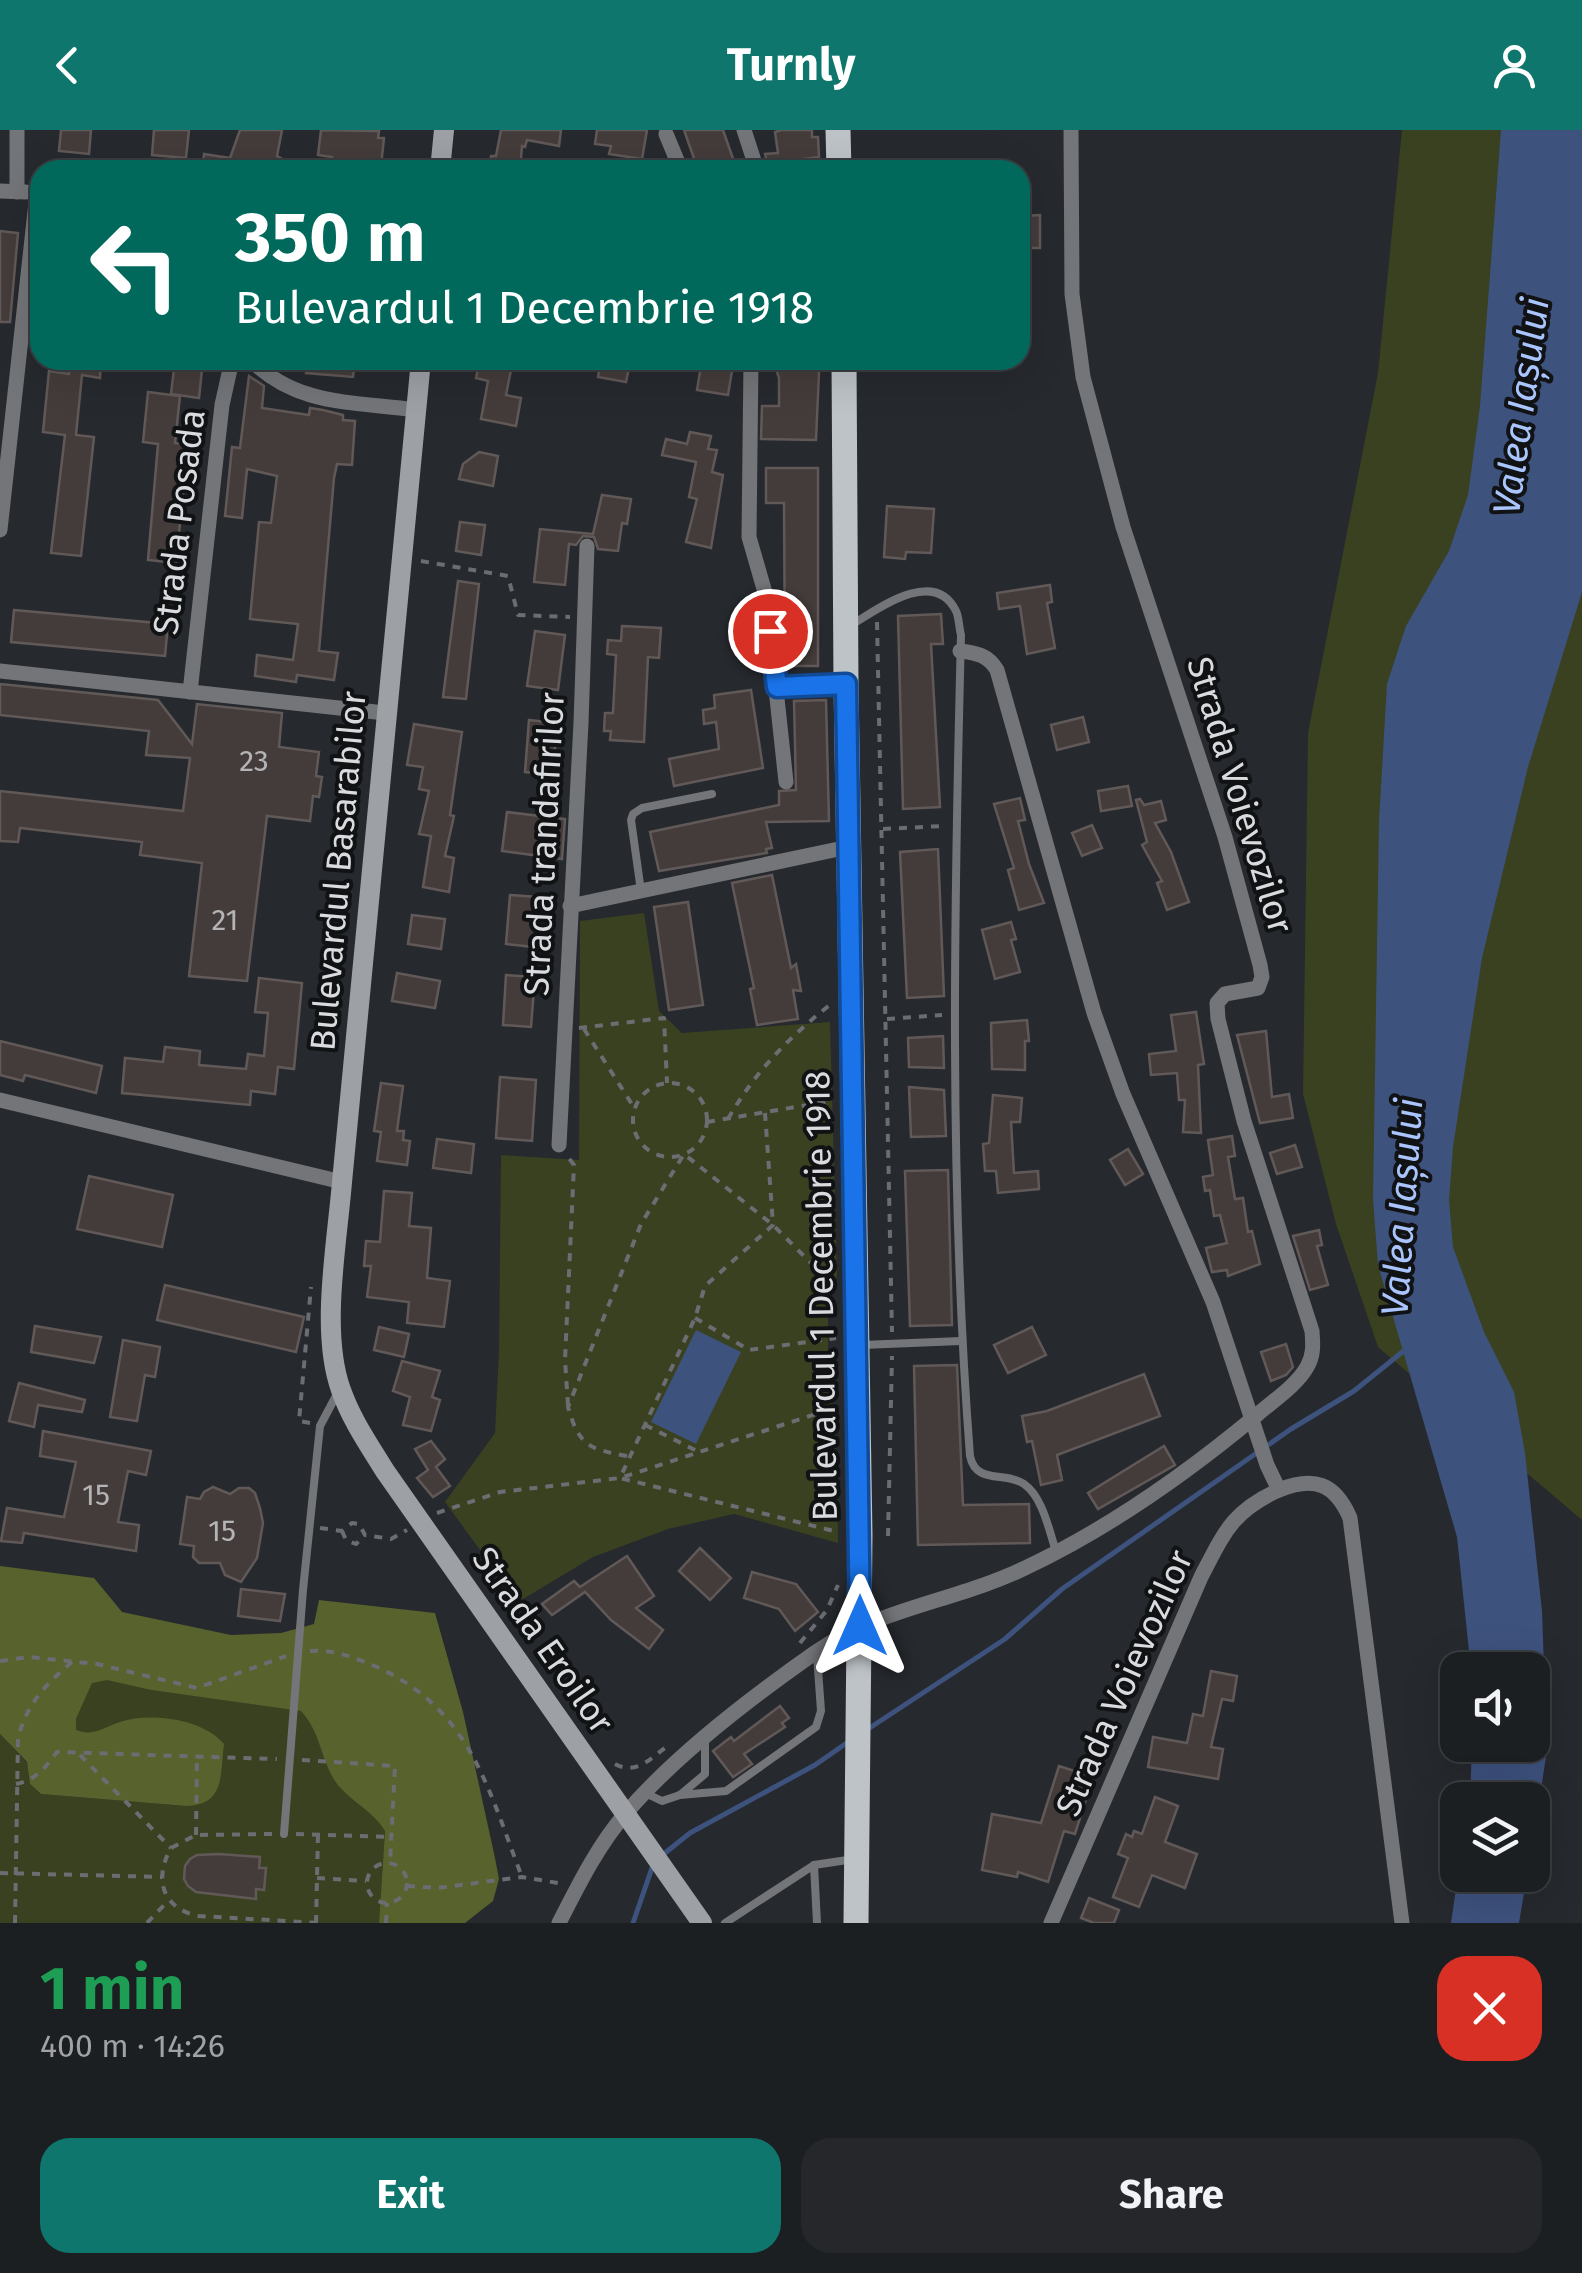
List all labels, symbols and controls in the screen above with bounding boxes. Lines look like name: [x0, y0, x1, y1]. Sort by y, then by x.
icon: back: [40, 38, 95, 93]
text: Turnly: [727, 38, 855, 92]
icon: person: [1487, 38, 1542, 93]
text: 350 m: [235, 196, 426, 280]
icon: left: [70, 200, 200, 330]
text: Bulevardul 1 Decembrie 1918: [235, 281, 814, 335]
water label: Valea Iașului: [1483, 294, 1560, 518]
street label: Strada Posada: [144, 407, 214, 637]
pin: [728, 589, 813, 674]
icon: arrive: [743, 604, 798, 659]
street label: Strada Voievozilor: [1178, 652, 1302, 939]
street label: Bulevardul Basarabilor: [301, 689, 375, 1052]
street label: Strada trandafirilor: [515, 690, 573, 997]
house number: 23: [239, 743, 269, 779]
house number: 21: [211, 902, 239, 938]
street label: Bulevardul 1 Decembrie 1918: [796, 1070, 846, 1522]
water label: Valea Iașului: [1371, 1096, 1434, 1318]
house number: 15: [82, 1477, 110, 1513]
house number: 15: [208, 1513, 236, 1549]
street label: Strada Eroilor: [463, 1539, 623, 1742]
street label: Strada Voievozilor: [1047, 1543, 1202, 1822]
position arrow: [808, 1574, 912, 1678]
map controls: [1440, 1652, 1550, 1892]
button: sound: [1440, 1652, 1550, 1762]
button: layers: [1440, 1782, 1550, 1892]
text: 1 min: [40, 1953, 184, 2025]
button: close: [1437, 1956, 1542, 2061]
text: 400 m · 14:26: [40, 2027, 225, 2065]
button: Exit: [40, 2138, 781, 2253]
button: Share: [801, 2138, 1542, 2253]

